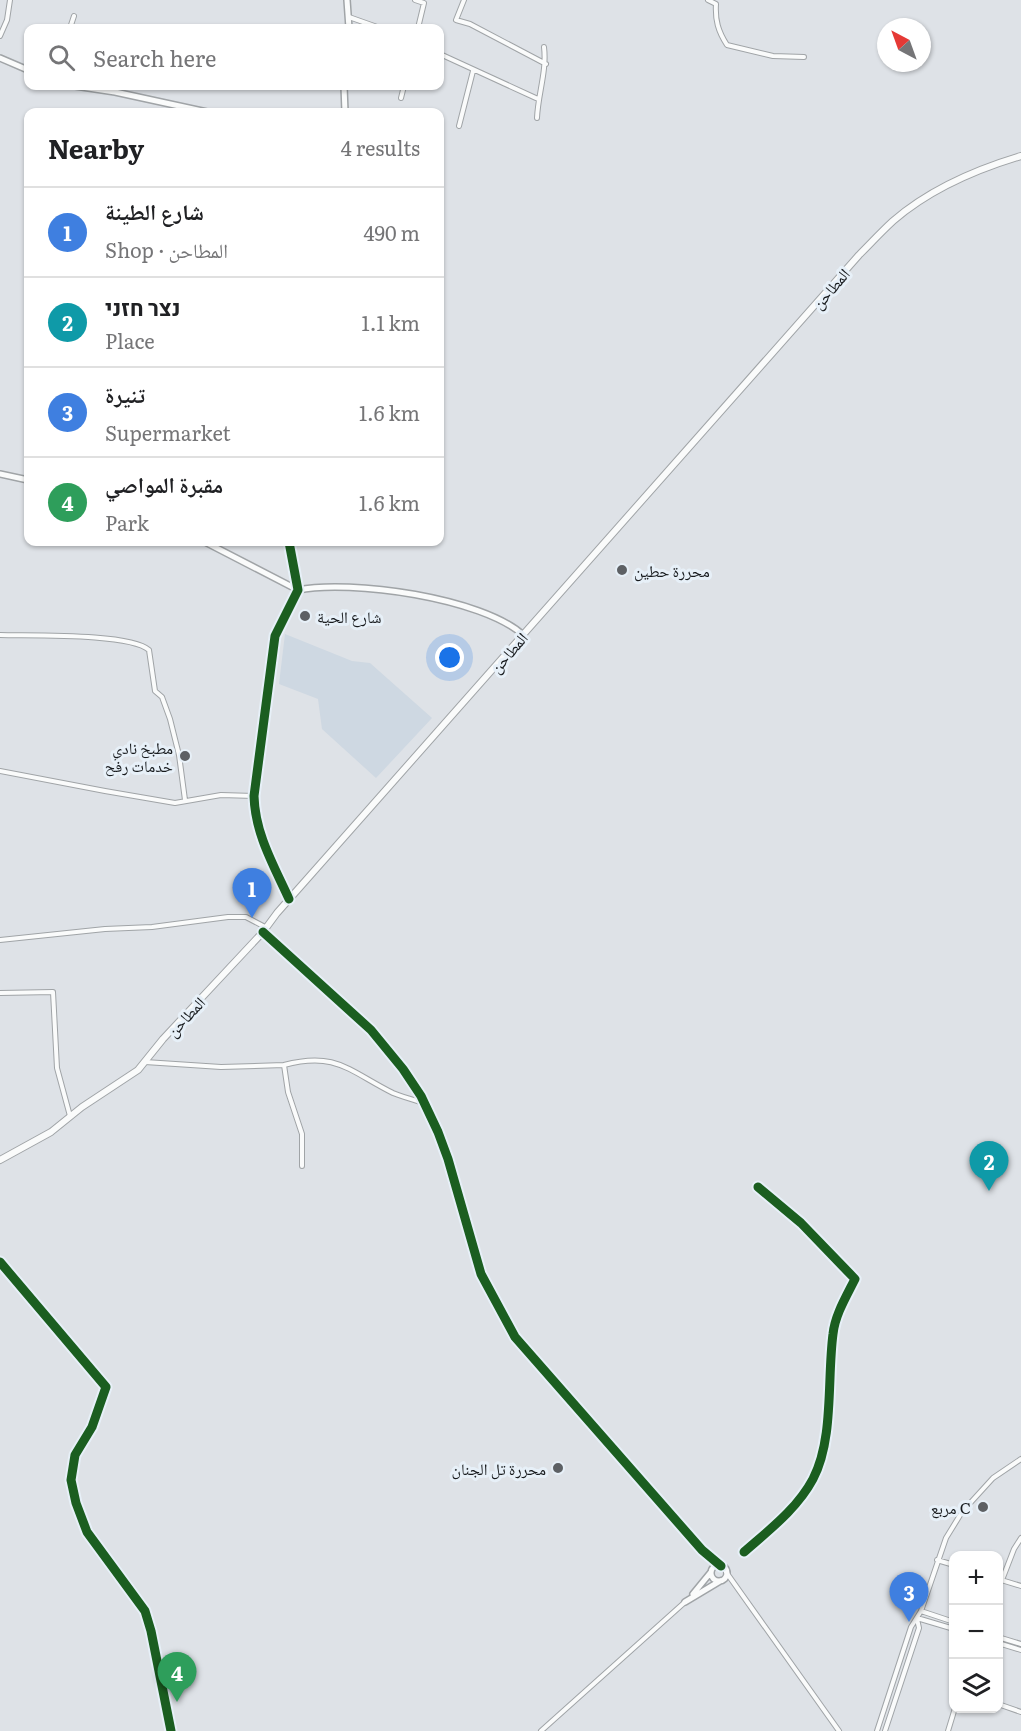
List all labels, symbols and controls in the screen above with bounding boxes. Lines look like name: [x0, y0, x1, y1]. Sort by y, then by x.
north arrow: [877, 18, 931, 72]
search box: [24, 24, 444, 90]
icon: search: [45, 41, 78, 74]
text: Search here: [93, 41, 216, 74]
text: Nearby: [48, 128, 144, 167]
text: 4 results: [341, 132, 420, 162]
text: شارع الطينة: [105, 194, 204, 227]
text: 1: [63, 217, 72, 247]
text: 490 m: [364, 217, 420, 247]
text: Shop · المطاحن: [105, 234, 228, 264]
street label: المطاحن: [805, 262, 855, 314]
text: נצר חזני: [105, 290, 180, 323]
text: 2: [62, 307, 73, 337]
text: 1.1 km: [362, 307, 420, 337]
text: Place: [105, 325, 155, 355]
text: تنيرة: [105, 377, 145, 410]
text: 3: [62, 397, 73, 427]
text: 1.6 km: [359, 397, 420, 427]
text: Supermarket: [105, 417, 231, 447]
text: مقبرة المواصي: [105, 467, 223, 500]
text: 4: [61, 487, 74, 517]
text: 1.6 km: [359, 487, 420, 517]
text: Park: [105, 507, 149, 537]
place label: محررة حطين: [634, 558, 710, 582]
marker: محررة حطين: [615, 563, 629, 577]
place label: شارع الحية: [317, 604, 381, 628]
marker: شارع الحية: [298, 609, 312, 623]
street label: المطاحن: [483, 626, 533, 678]
your location: [435, 643, 464, 672]
place label: مطبخ نادي خدمات رفح: [105, 735, 173, 777]
marker: مطبخ نادي خدمات رفح: [178, 749, 192, 763]
pin: 1: [232, 868, 272, 918]
street label: المطاحن: [160, 990, 210, 1042]
pin: 2: [970, 1142, 1008, 1191]
place label: محررة تل الجنان: [452, 1456, 546, 1480]
marker: محررة تل الجنان: [551, 1461, 565, 1475]
place label: مربع C: [931, 1495, 971, 1519]
marker: مربع C: [976, 1500, 990, 1514]
map controls: [949, 1551, 1003, 1713]
button: +: [949, 1551, 1003, 1605]
pin: 3: [890, 1572, 928, 1622]
button: −: [949, 1605, 1003, 1659]
pin: 4: [158, 1652, 196, 1702]
button: layers: [949, 1659, 1003, 1713]

